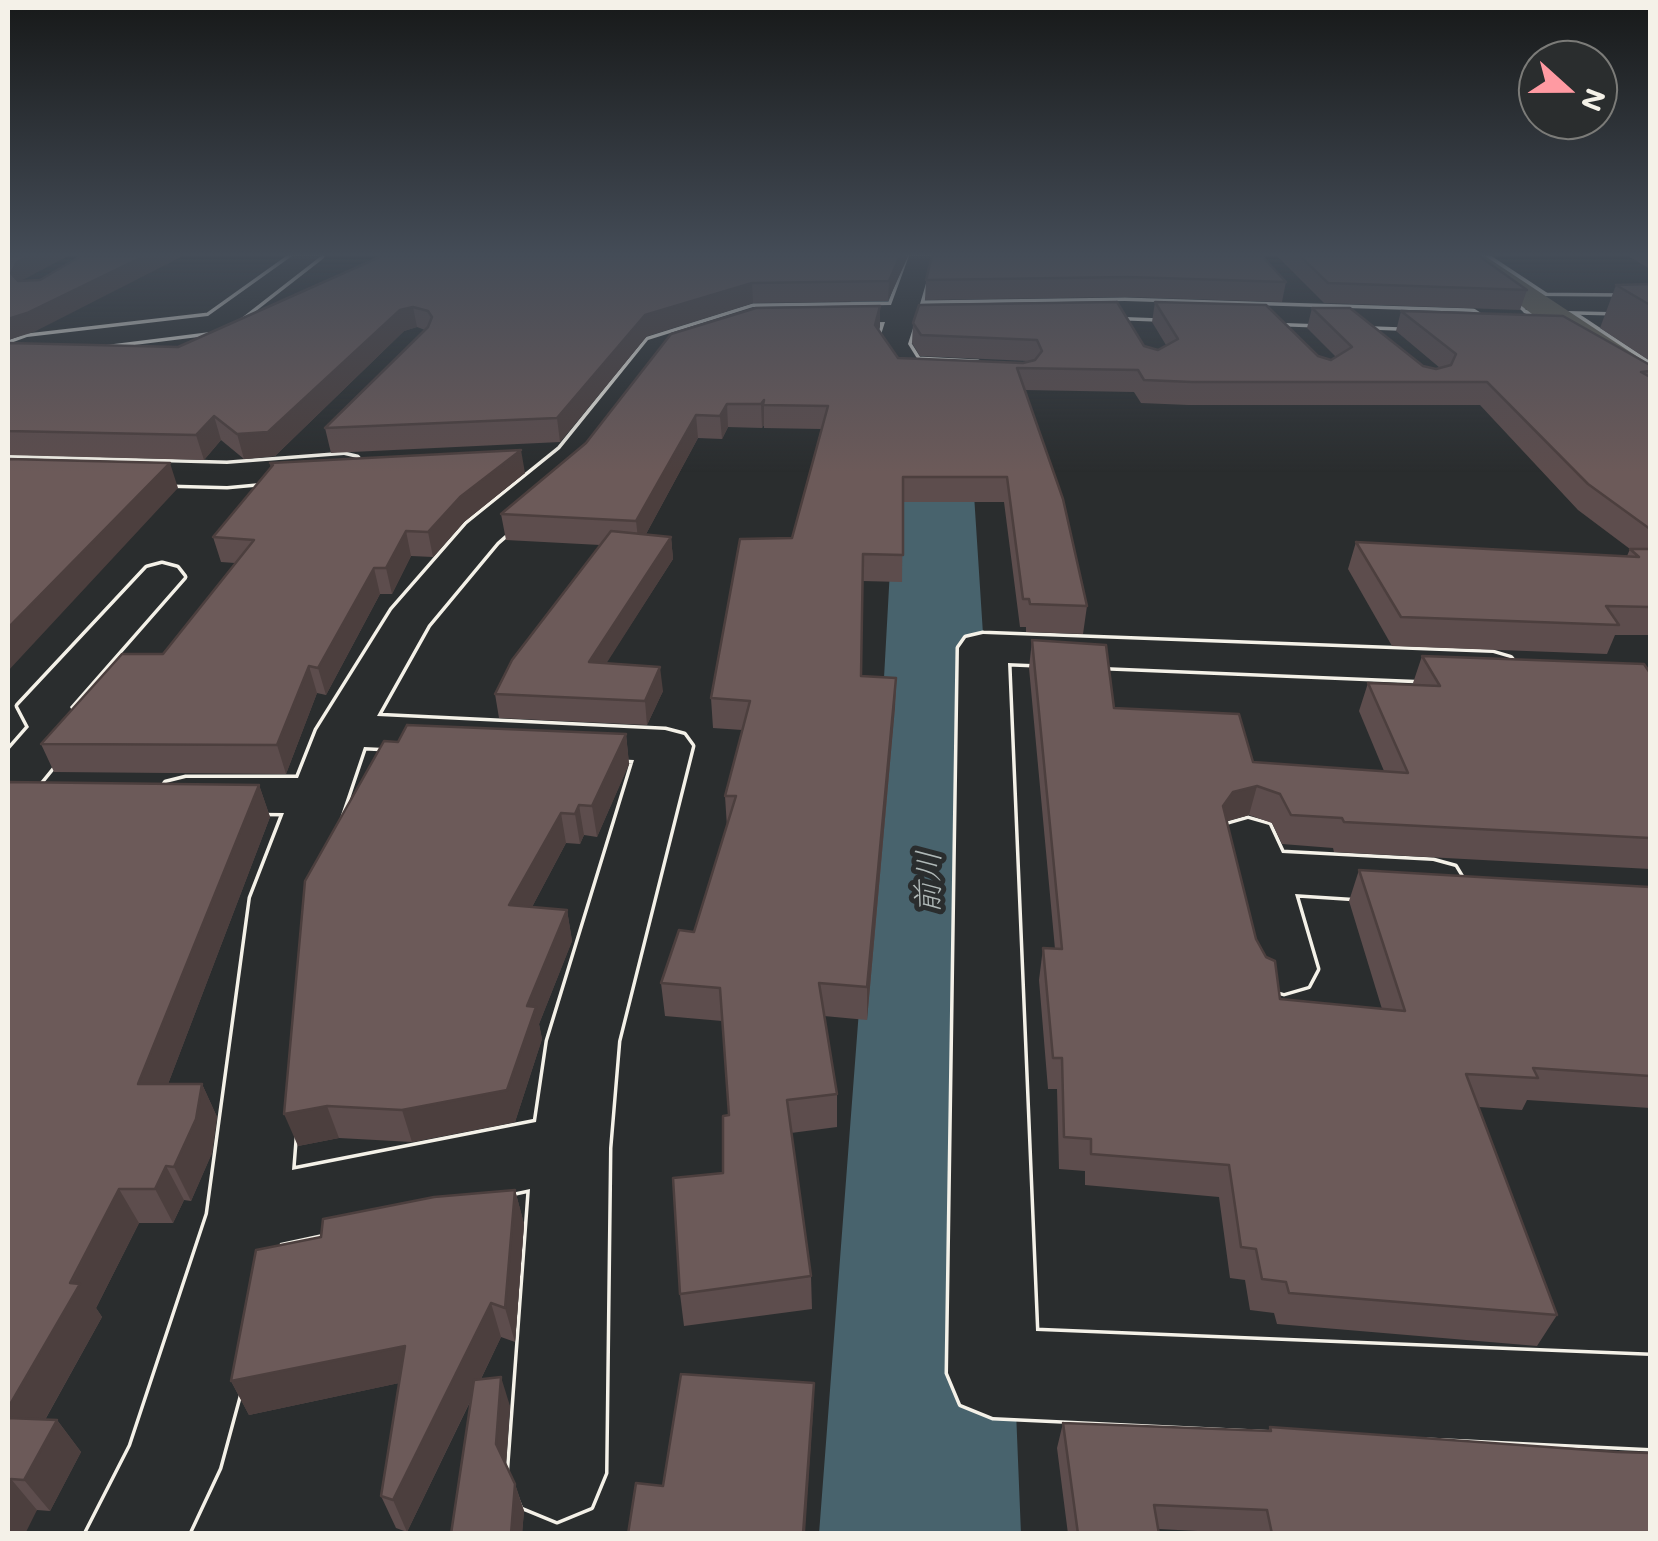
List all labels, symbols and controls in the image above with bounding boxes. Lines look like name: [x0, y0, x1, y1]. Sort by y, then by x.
north arrow: [1518, 40, 1618, 140]
text: N: [1574, 84, 1615, 116]
water label: 前川: [909, 850, 949, 914]

